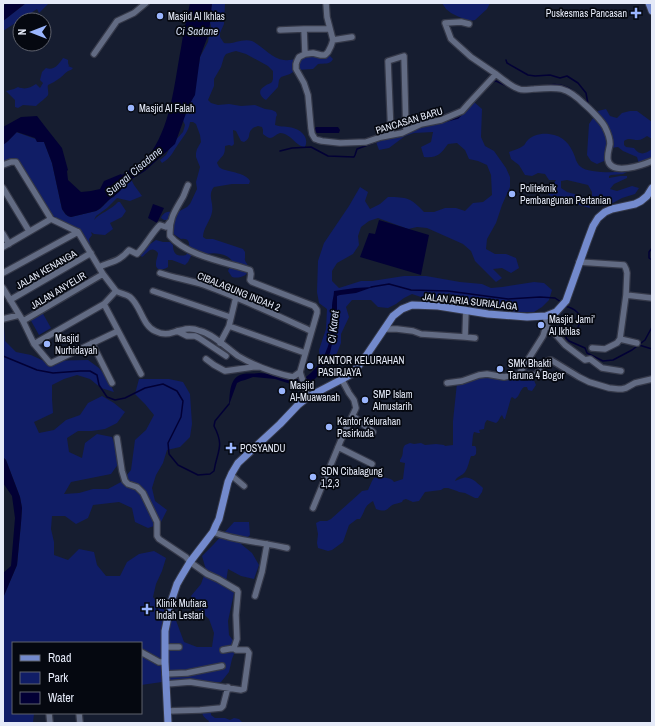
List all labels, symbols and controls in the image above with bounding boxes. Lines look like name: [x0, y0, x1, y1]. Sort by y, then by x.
place label: Puskesmas Pancasan: [546, 7, 627, 20]
marker: Puskesmas Pancasan: [630, 7, 642, 19]
place label: Masjid Al Ikhlas: [168, 10, 225, 23]
marker: Masjid Al Ikhlas: [155, 11, 165, 21]
north arrow: [12, 12, 52, 52]
water label: Ci Sadane: [176, 24, 218, 38]
text: N: [15, 29, 29, 35]
place label: Masjid Al Falah: [139, 102, 195, 115]
marker: Masjid Al Falah: [126, 103, 136, 113]
street label: PANCASAN BARU: [374, 104, 444, 137]
water label: Sungai Cisadane: [103, 143, 165, 199]
place label: Politeknik Pembangunan Pertanian: [520, 182, 611, 207]
marker: Politeknik Pembangunan Pertanian: [507, 189, 517, 199]
street label: JALAN KENANGA: [14, 247, 79, 292]
street label: JALAN ANYELIR: [28, 269, 88, 312]
street label: CIBALAGUNG INDAH 2: [195, 269, 283, 314]
street label: JALAN ARIA SURIALAGA: [422, 290, 519, 313]
water label: Ci Karet: [324, 309, 342, 344]
place label: Masjid Jami' Al Ikhlas: [548, 313, 595, 338]
marker: Masjid Jami' Al Ikhlas: [536, 320, 546, 330]
place label: Masjid Nurhidayah: [55, 332, 97, 357]
marker: Masjid Nurhidayah: [42, 339, 52, 349]
place label: KANTOR KELURAHAN PASIRJAYA: [318, 354, 405, 379]
place label: SMK Bhakti Taruna 4 Bogor: [508, 357, 565, 382]
marker: KANTOR KELURAHAN PASIRJAYA: [305, 361, 315, 371]
marker: SMK Bhakti Taruna 4 Bogor: [495, 364, 505, 374]
place label: Masjid Al-Muawanah: [289, 379, 340, 404]
marker: Masjid Al-Muawanah: [277, 386, 287, 396]
place label: SMP Islam Almustarih: [372, 388, 413, 413]
marker: SMP Islam Almustarih: [360, 395, 370, 405]
place label: Kantor Kelurahan Pasirkuda: [337, 415, 401, 440]
marker: Kantor Kelurahan Pasirkuda: [324, 422, 334, 432]
marker: POSYANDU: [225, 442, 237, 454]
place label: POSYANDU: [240, 442, 286, 455]
place label: SDN Cibalagung 1,2,3: [321, 465, 383, 490]
marker: SDN Cibalagung 1,2,3: [308, 472, 318, 482]
place label: Klinik Mutiara Indah Lestari: [156, 597, 207, 622]
marker: Klinik Mutiara Indah Lestari: [141, 603, 153, 615]
legend: [12, 642, 142, 714]
text: Road: [48, 650, 72, 666]
text: Park: [48, 670, 68, 686]
text: Water: [48, 690, 75, 706]

